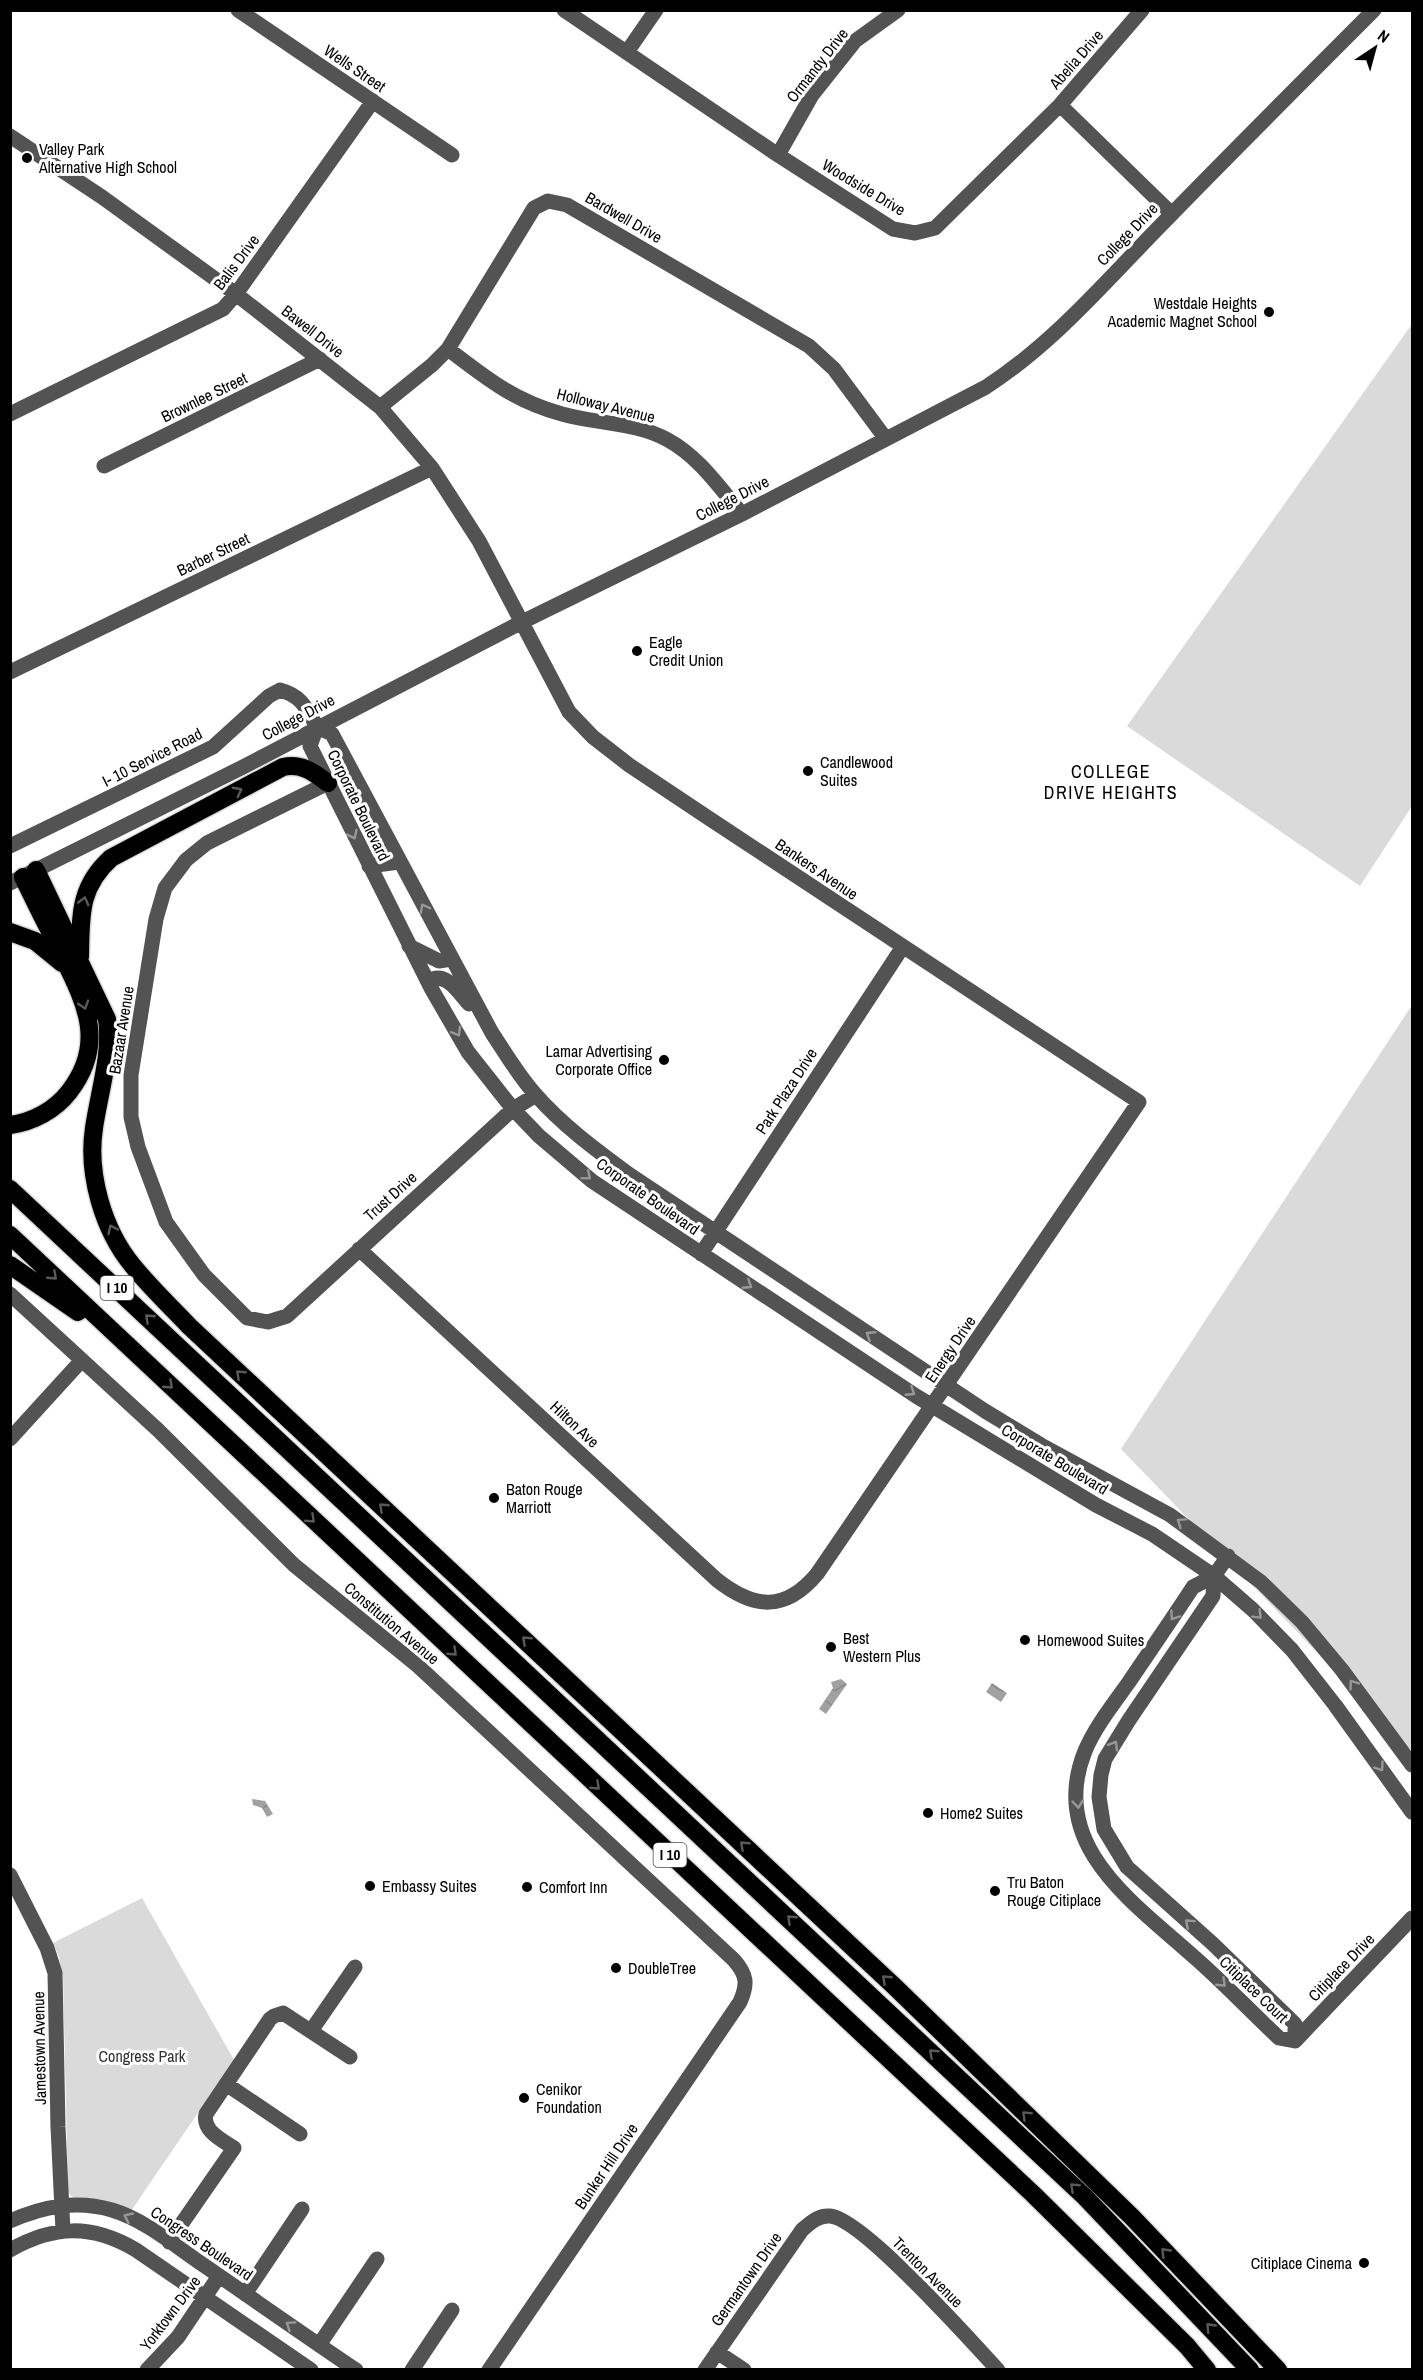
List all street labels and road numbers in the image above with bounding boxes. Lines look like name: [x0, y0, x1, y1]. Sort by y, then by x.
street label: Ormandy Drive: [781, 23, 853, 107]
street label: Abelia Drive: [1043, 25, 1108, 94]
street label: Wells Street: [320, 39, 391, 97]
street label: Woodside Drive: [818, 153, 910, 221]
street label: Bardwell Drive: [582, 186, 666, 248]
street label: College Drive: [1091, 198, 1163, 270]
street label: Balis Drive: [208, 230, 264, 294]
street label: Bawell Drive: [277, 300, 349, 362]
street label: Brownlee Street: [157, 367, 251, 427]
street label: Holloway Avenue: [555, 382, 657, 428]
street label: College Drive: [692, 470, 772, 526]
street label: Barber Street: [173, 527, 253, 581]
street label: College Drive: [258, 689, 338, 745]
street label: I- 10 Service Road: [98, 722, 206, 792]
street label: Corporate Boulevard: [323, 746, 395, 864]
street label: Bankers Avenue: [771, 833, 863, 905]
street label: Bazaar Avenue: [103, 984, 139, 1076]
street label: Park Plaza Drive: [750, 1044, 822, 1138]
street label: Corporate Boulevard: [592, 1152, 704, 1240]
street label: Trust Drive: [359, 1166, 421, 1226]
road number: I 10: [100, 1276, 134, 1300]
street label: Energy Drive: [919, 1311, 981, 1387]
street label: Hilton Ave: [546, 1396, 604, 1452]
street label: Corporate Boulevard: [997, 1418, 1113, 1500]
street label: Constitution Avenue: [340, 1577, 444, 1669]
road number: I 10: [654, 1843, 686, 1867]
street label: Citiplace Drive: [1303, 1928, 1379, 2006]
street label: Citiplace Court: [1215, 1951, 1293, 2028]
street label: Jamestown Avenue: [27, 1991, 51, 2105]
street label: Bunker Hill Drive: [569, 2119, 643, 2213]
street label: Congress Boulevard: [147, 2201, 257, 2285]
street label: Germantown Drive: [705, 2228, 787, 2330]
street label: Trenton Avenue: [888, 2232, 968, 2312]
street label: Yorktown Drive: [135, 2271, 205, 2355]

